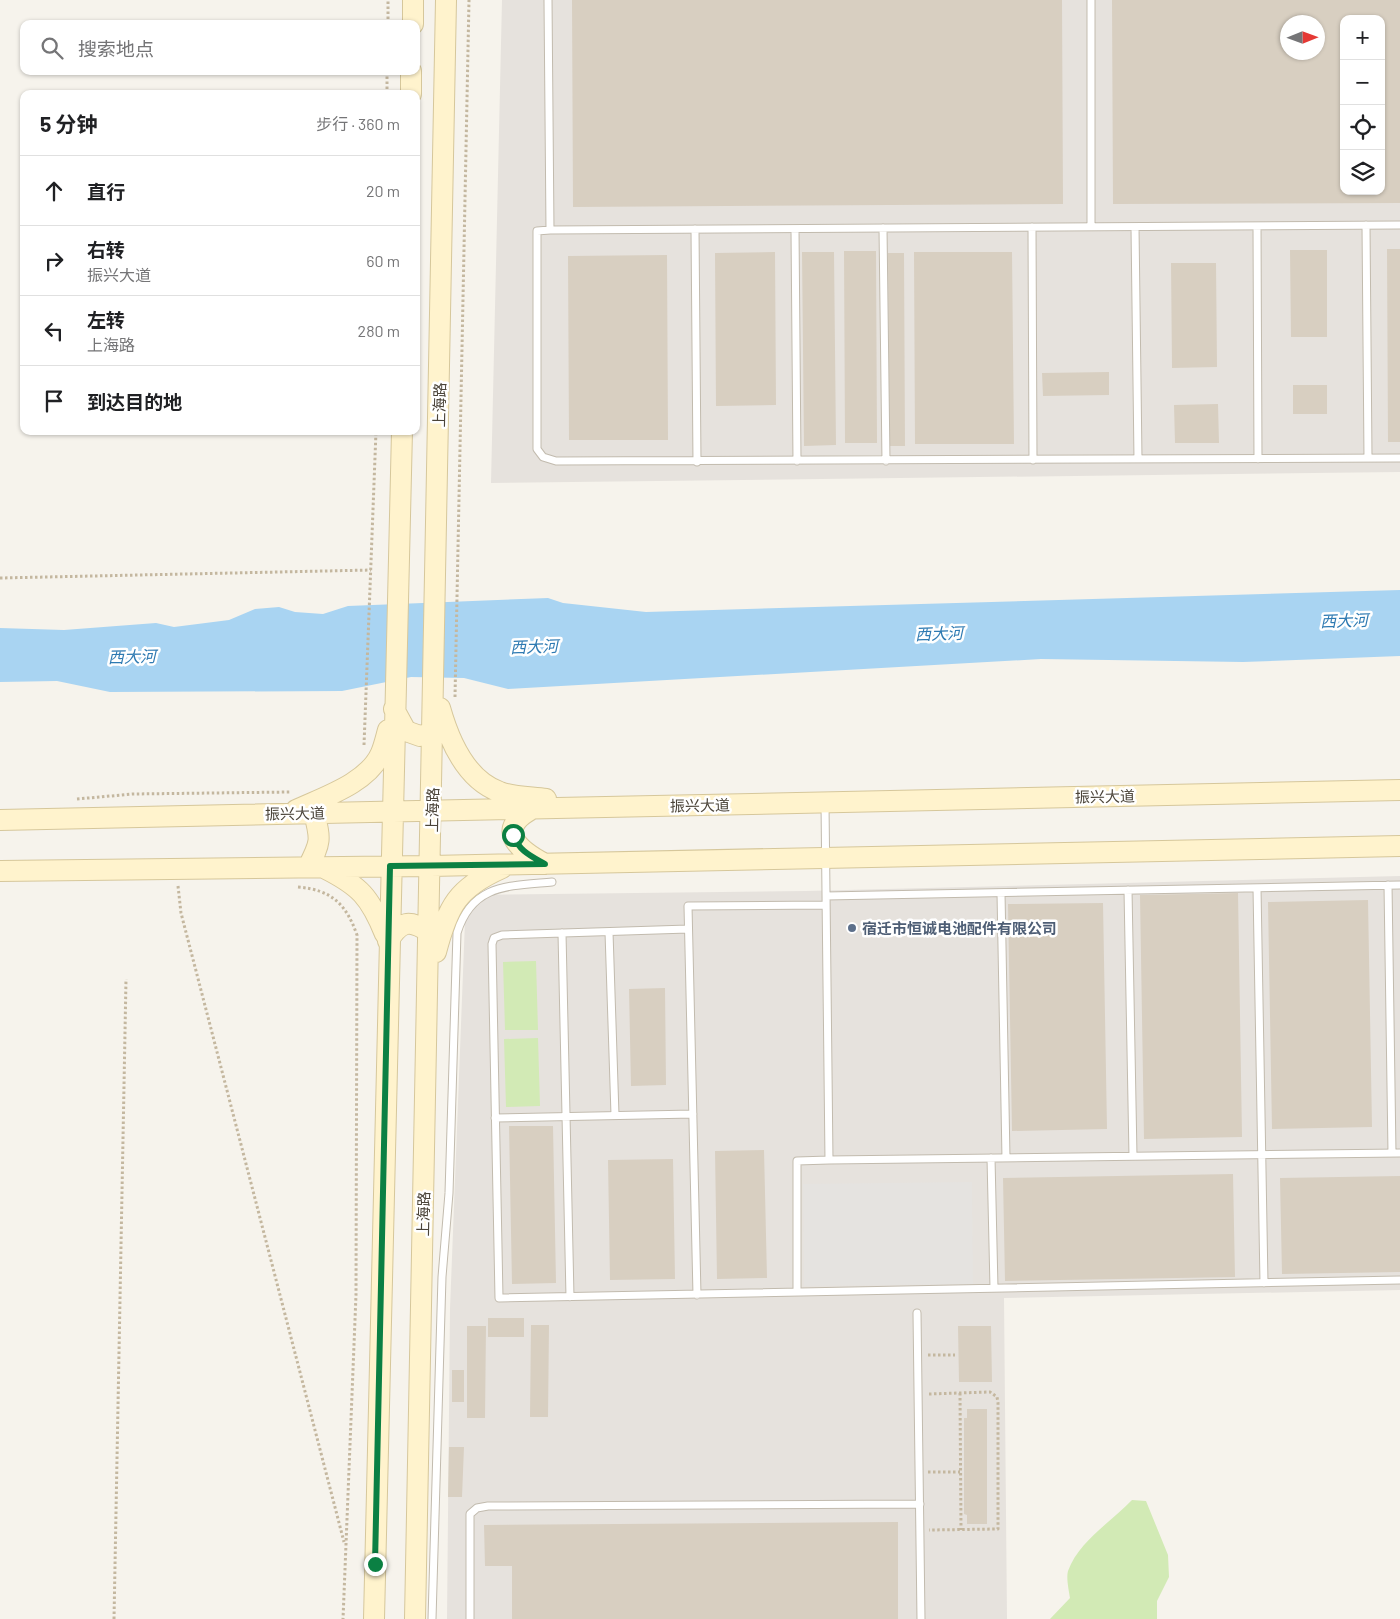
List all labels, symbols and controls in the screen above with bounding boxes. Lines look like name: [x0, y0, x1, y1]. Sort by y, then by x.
north arrow: [1280, 15, 1325, 60]
map controls: [1340, 15, 1385, 195]
button: +: [1340, 15, 1385, 60]
search box: [20, 20, 420, 75]
icon: search: [38, 34, 66, 62]
text: 搜索地点: [78, 37, 154, 60]
button: −: [1340, 60, 1385, 105]
button: locate: [1340, 105, 1385, 150]
text: 5 分钟: [40, 111, 98, 136]
text: 步行 · 360 m: [316, 114, 400, 133]
button: layers: [1340, 150, 1385, 195]
icon: ahead: [40, 177, 68, 205]
text: 直行: [87, 180, 125, 203]
text: 20 m: [366, 181, 400, 200]
text: 右转: [87, 238, 125, 261]
icon: right: [40, 247, 68, 275]
text: 60 m: [366, 251, 400, 270]
text: 振兴大道: [87, 265, 151, 284]
text: 左转: [87, 308, 125, 331]
icon: left: [40, 317, 68, 345]
text: 280 m: [358, 321, 400, 340]
text: 上海路: [87, 335, 135, 354]
street label: 上海路: [430, 382, 448, 428]
icon: arrive: [40, 387, 68, 415]
text: 到达目的地: [87, 390, 182, 413]
water label: 西大河: [1320, 610, 1371, 630]
water label: 西大河: [915, 623, 966, 643]
water label: 西大河: [510, 636, 561, 656]
water label: 西大河: [108, 646, 159, 666]
street label: 振兴大道: [1075, 786, 1135, 806]
street label: 上海路: [423, 787, 441, 833]
street label: 振兴大道: [670, 795, 730, 815]
street label: 振兴大道: [265, 803, 325, 823]
route start: [502, 824, 525, 847]
place label: 宿迁市恒诚电池配件有限公司: [862, 919, 1057, 937]
marker: 宿迁市恒诚电池配件有限公司: [846, 922, 858, 934]
street label: 上海路: [414, 1191, 432, 1237]
route end: [364, 1553, 387, 1576]

